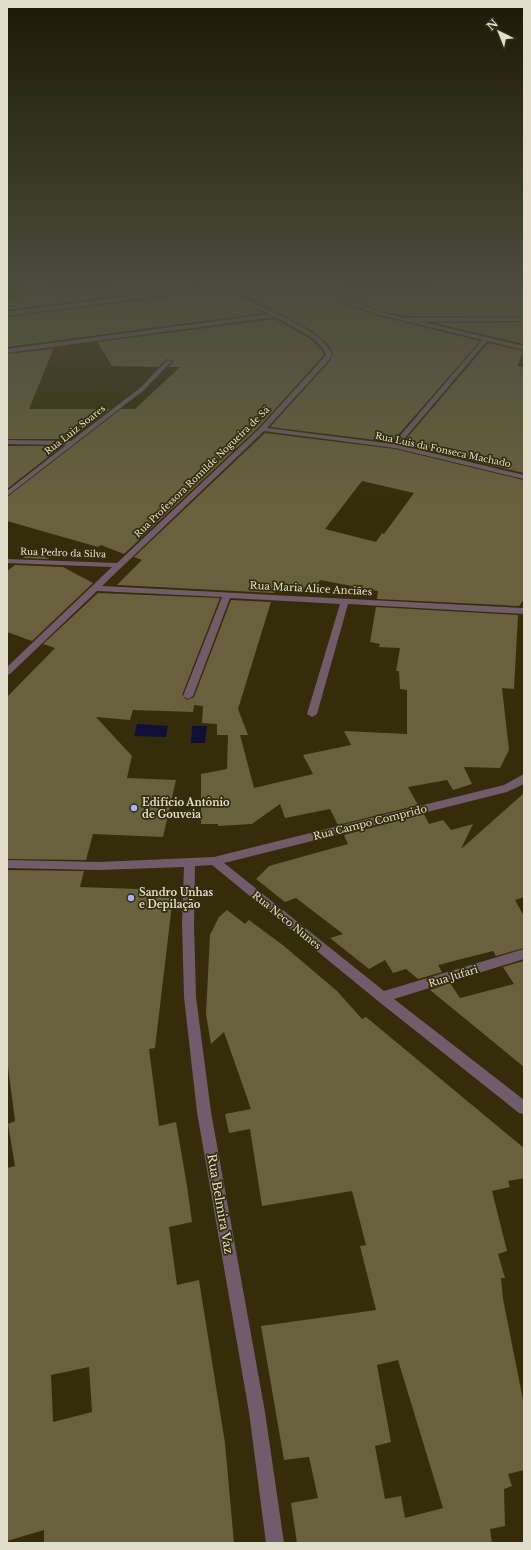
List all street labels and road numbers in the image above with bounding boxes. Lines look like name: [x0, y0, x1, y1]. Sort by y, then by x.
street label: Rua Luiz Soares: [42, 403, 107, 457]
street label: Rua Professora Romilde Nogueira de Sá: [132, 404, 271, 539]
street label: Rua Luis da Fonseca Machado: [374, 430, 512, 469]
street label: Rua Pedro da Silva: [20, 546, 106, 559]
street label: Rua Maria Alice Anciães: [249, 579, 373, 598]
street label: Rua Campo Comprido: [312, 802, 429, 843]
street label: Rua Neco Nunes: [250, 889, 324, 952]
street label: Rua Jufari: [427, 963, 480, 990]
street label: Rua Belmira Vaz: [204, 1153, 237, 1255]

